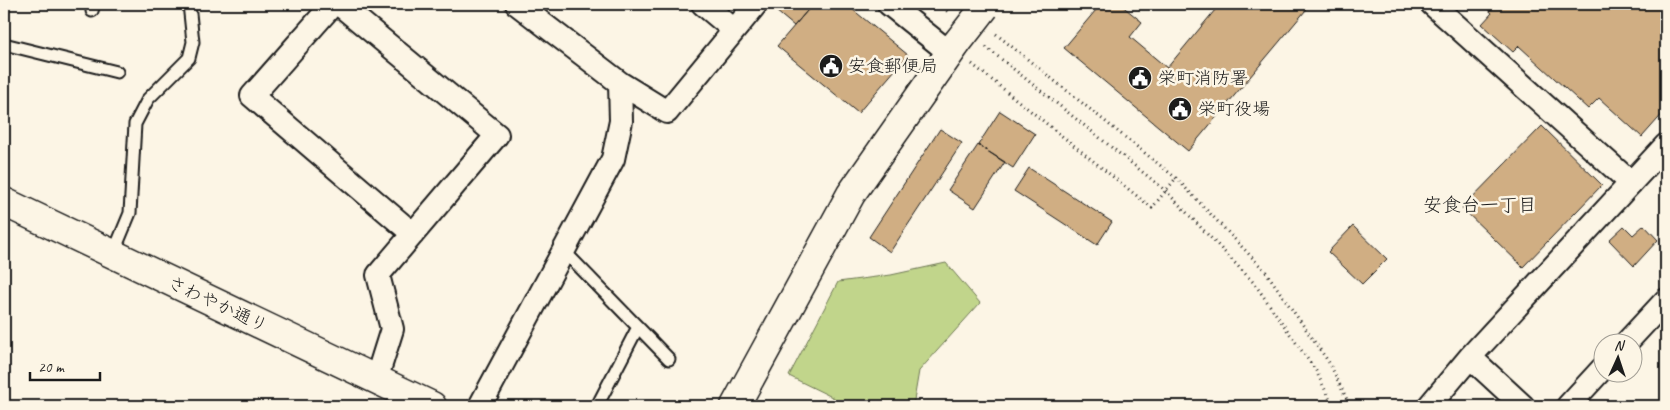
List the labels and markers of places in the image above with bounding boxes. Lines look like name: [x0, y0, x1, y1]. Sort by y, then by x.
public building icon: 安食郵便局: [818, 53, 844, 79]
place label: 安食郵便局: [848, 55, 938, 77]
public building icon: 栄町消防署: [1127, 65, 1153, 91]
place label: 栄町消防署: [1158, 67, 1248, 89]
public building icon: 栄町役場: [1167, 96, 1193, 122]
place label: 栄町役場: [1198, 98, 1270, 120]

